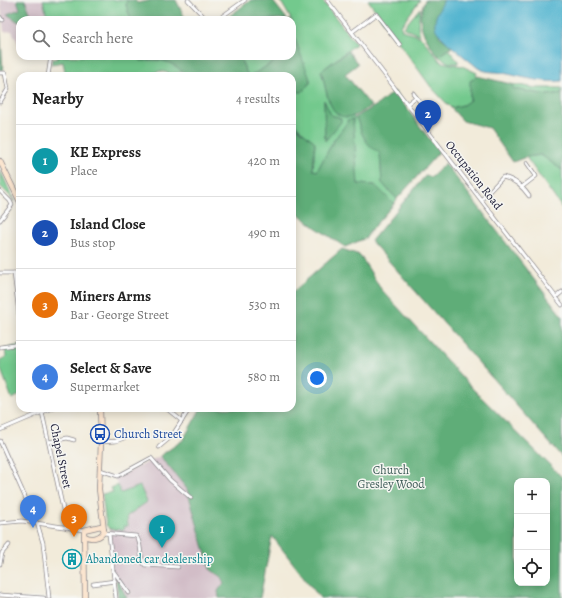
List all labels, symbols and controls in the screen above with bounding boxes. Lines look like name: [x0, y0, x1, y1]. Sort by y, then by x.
search box: [16, 16, 296, 60]
icon: search: [30, 27, 52, 49]
text: Search here: [62, 28, 133, 48]
text: Nearby: [32, 87, 83, 110]
text: 4 results: [236, 90, 280, 107]
pin: 2: [415, 100, 441, 133]
street label: Occupation Road: [442, 137, 506, 213]
text: KE Express: [70, 142, 141, 162]
text: 1: [43, 152, 47, 169]
text: 420 m: [248, 152, 280, 169]
text: Place: [70, 162, 98, 179]
text: Island Close: [70, 214, 146, 234]
text: 2: [42, 224, 48, 241]
text: 490 m: [248, 224, 280, 241]
text: Bus stop: [70, 234, 115, 251]
text: Miners Arms: [70, 286, 151, 306]
text: 3: [42, 296, 48, 313]
text: 530 m: [249, 296, 280, 313]
text: Bar · George Street: [70, 306, 169, 323]
text: Select & Save: [70, 358, 152, 378]
text: 4: [42, 368, 48, 385]
text: 580 m: [248, 368, 280, 385]
your location: [307, 368, 327, 388]
text: Supermarket: [70, 378, 140, 395]
street label: Chapel Street: [46, 422, 76, 490]
bus stop icon: Church Street: [89, 423, 111, 445]
place label: Church Street: [114, 426, 182, 442]
park label: Church Gresley Wood: [357, 462, 425, 492]
map controls: [514, 478, 550, 586]
button: +: [514, 478, 550, 514]
pin: 4: [20, 495, 46, 528]
pin: 3: [61, 504, 87, 537]
button: −: [514, 514, 550, 550]
pin: 1: [149, 515, 175, 548]
building icon: Abandoned car dealership: [61, 548, 83, 570]
button: locate: [514, 550, 550, 586]
place label: Abandoned car dealership: [85, 551, 213, 567]

